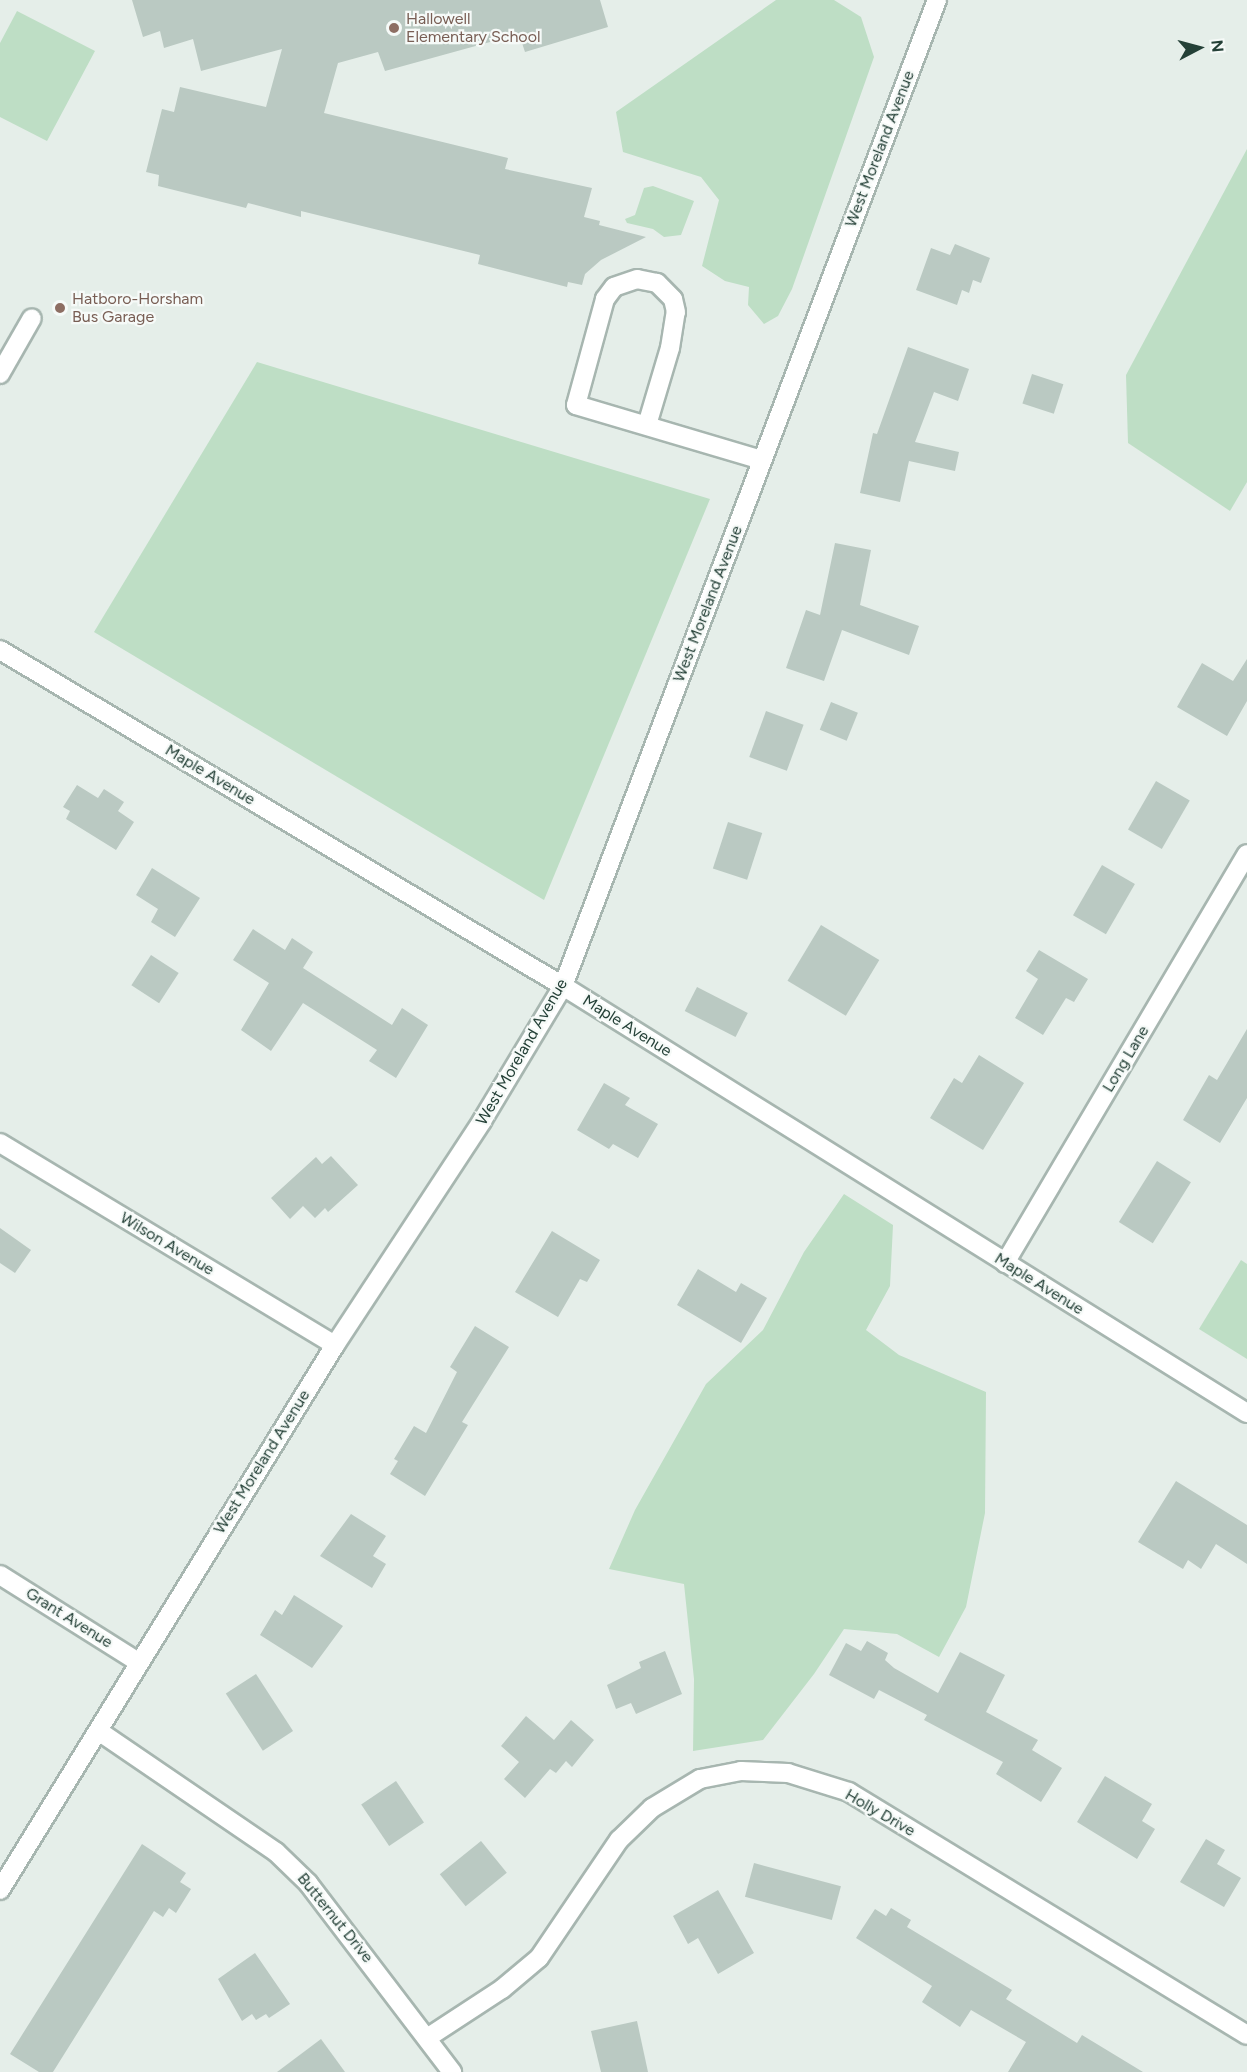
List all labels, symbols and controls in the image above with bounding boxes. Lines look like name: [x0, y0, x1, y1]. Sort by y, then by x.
place label: Hallowell Elementary School: [406, 9, 540, 47]
north arrow: [1169, 18, 1229, 78]
marker: Hallowell Elementary School: [387, 21, 401, 35]
text: N: [1207, 39, 1227, 53]
street label: West Moreland Avenue: [841, 68, 919, 230]
place label: Hatboro-Horsham Bus Garage: [72, 289, 203, 327]
marker: Hatboro-Horsham Bus Garage: [53, 301, 67, 315]
street label: West Moreland Avenue: [669, 523, 747, 685]
street label: Maple Avenue: [162, 741, 258, 809]
street label: West Moreland Avenue: [472, 975, 572, 1129]
street label: Maple Avenue: [579, 991, 675, 1061]
street label: Long Lane: [1099, 1022, 1153, 1096]
street label: Wilson Avenue: [116, 1208, 218, 1280]
street label: Maple Avenue: [991, 1249, 1087, 1319]
street label: West Moreland Avenue: [210, 1387, 314, 1537]
street label: Grant Avenue: [22, 1584, 116, 1652]
street label: Holly Drive: [842, 1785, 918, 1841]
street label: Butternut Drive: [293, 1869, 377, 1967]

